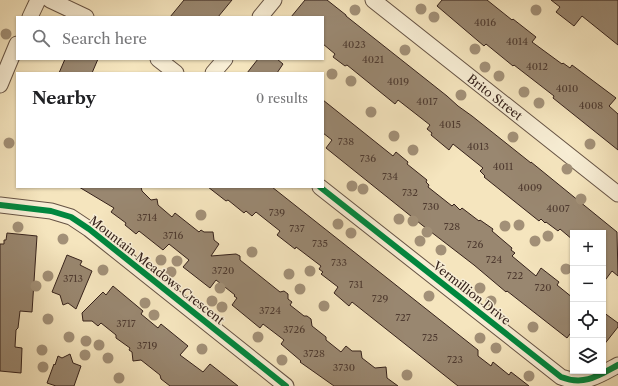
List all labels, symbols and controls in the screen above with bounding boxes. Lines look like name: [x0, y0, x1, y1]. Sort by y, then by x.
search box: [16, 16, 324, 60]
house number: 4016: [474, 16, 496, 29]
icon: search: [30, 27, 52, 49]
text: Search here: [62, 29, 147, 48]
house number: 4014: [506, 35, 528, 48]
house number: 4023: [342, 38, 366, 51]
house number: 4021: [362, 53, 385, 66]
house number: 4012: [526, 60, 548, 73]
street label: Brito Street: [464, 71, 526, 124]
house number: 4019: [387, 75, 409, 88]
house number: 4010: [556, 82, 578, 95]
text: Nearby: [32, 88, 96, 108]
text: 0 results: [256, 90, 308, 106]
house number: 4017: [416, 95, 438, 108]
house number: 4008: [579, 99, 603, 112]
house number: 4015: [439, 118, 461, 131]
house number: 738: [338, 135, 354, 148]
house number: 4013: [467, 140, 489, 153]
house number: 736: [360, 152, 376, 165]
house number: 4011: [493, 160, 514, 173]
house number: 734: [382, 170, 398, 183]
house number: 4009: [518, 181, 542, 194]
house number: 732: [402, 186, 418, 199]
house number: 730: [423, 200, 439, 213]
house number: 4007: [546, 202, 570, 215]
house number: 739: [269, 206, 285, 219]
house number: 3714: [137, 211, 157, 224]
street label: Mountain Meadows Crescent: [86, 213, 228, 328]
house number: 728: [444, 220, 460, 233]
house number: 737: [289, 222, 305, 235]
house number: 3716: [163, 229, 183, 242]
map controls: [570, 230, 606, 374]
button: +: [570, 230, 606, 266]
house number: 735: [312, 237, 328, 250]
house number: 726: [467, 238, 483, 251]
house number: 724: [486, 253, 502, 266]
house number: 733: [331, 256, 347, 269]
street label: Vermillion Drive: [429, 257, 514, 328]
house number: 3720: [212, 264, 234, 277]
button: −: [570, 266, 606, 302]
house number: 722: [507, 269, 523, 282]
house number: 3713: [63, 272, 83, 285]
house number: 731: [349, 278, 364, 291]
house number: 720: [534, 281, 552, 294]
house number: 729: [372, 292, 388, 305]
button: locate: [570, 302, 606, 338]
house number: 3724: [259, 304, 281, 317]
house number: 727: [395, 311, 411, 324]
house number: 3717: [116, 317, 136, 330]
house number: 3726: [283, 323, 305, 336]
house number: 725: [422, 331, 438, 344]
button: layers: [570, 338, 606, 374]
house number: 3719: [137, 339, 157, 352]
house number: 3728: [303, 347, 325, 360]
house number: 723: [447, 353, 463, 366]
house number: 3730: [333, 361, 355, 374]

